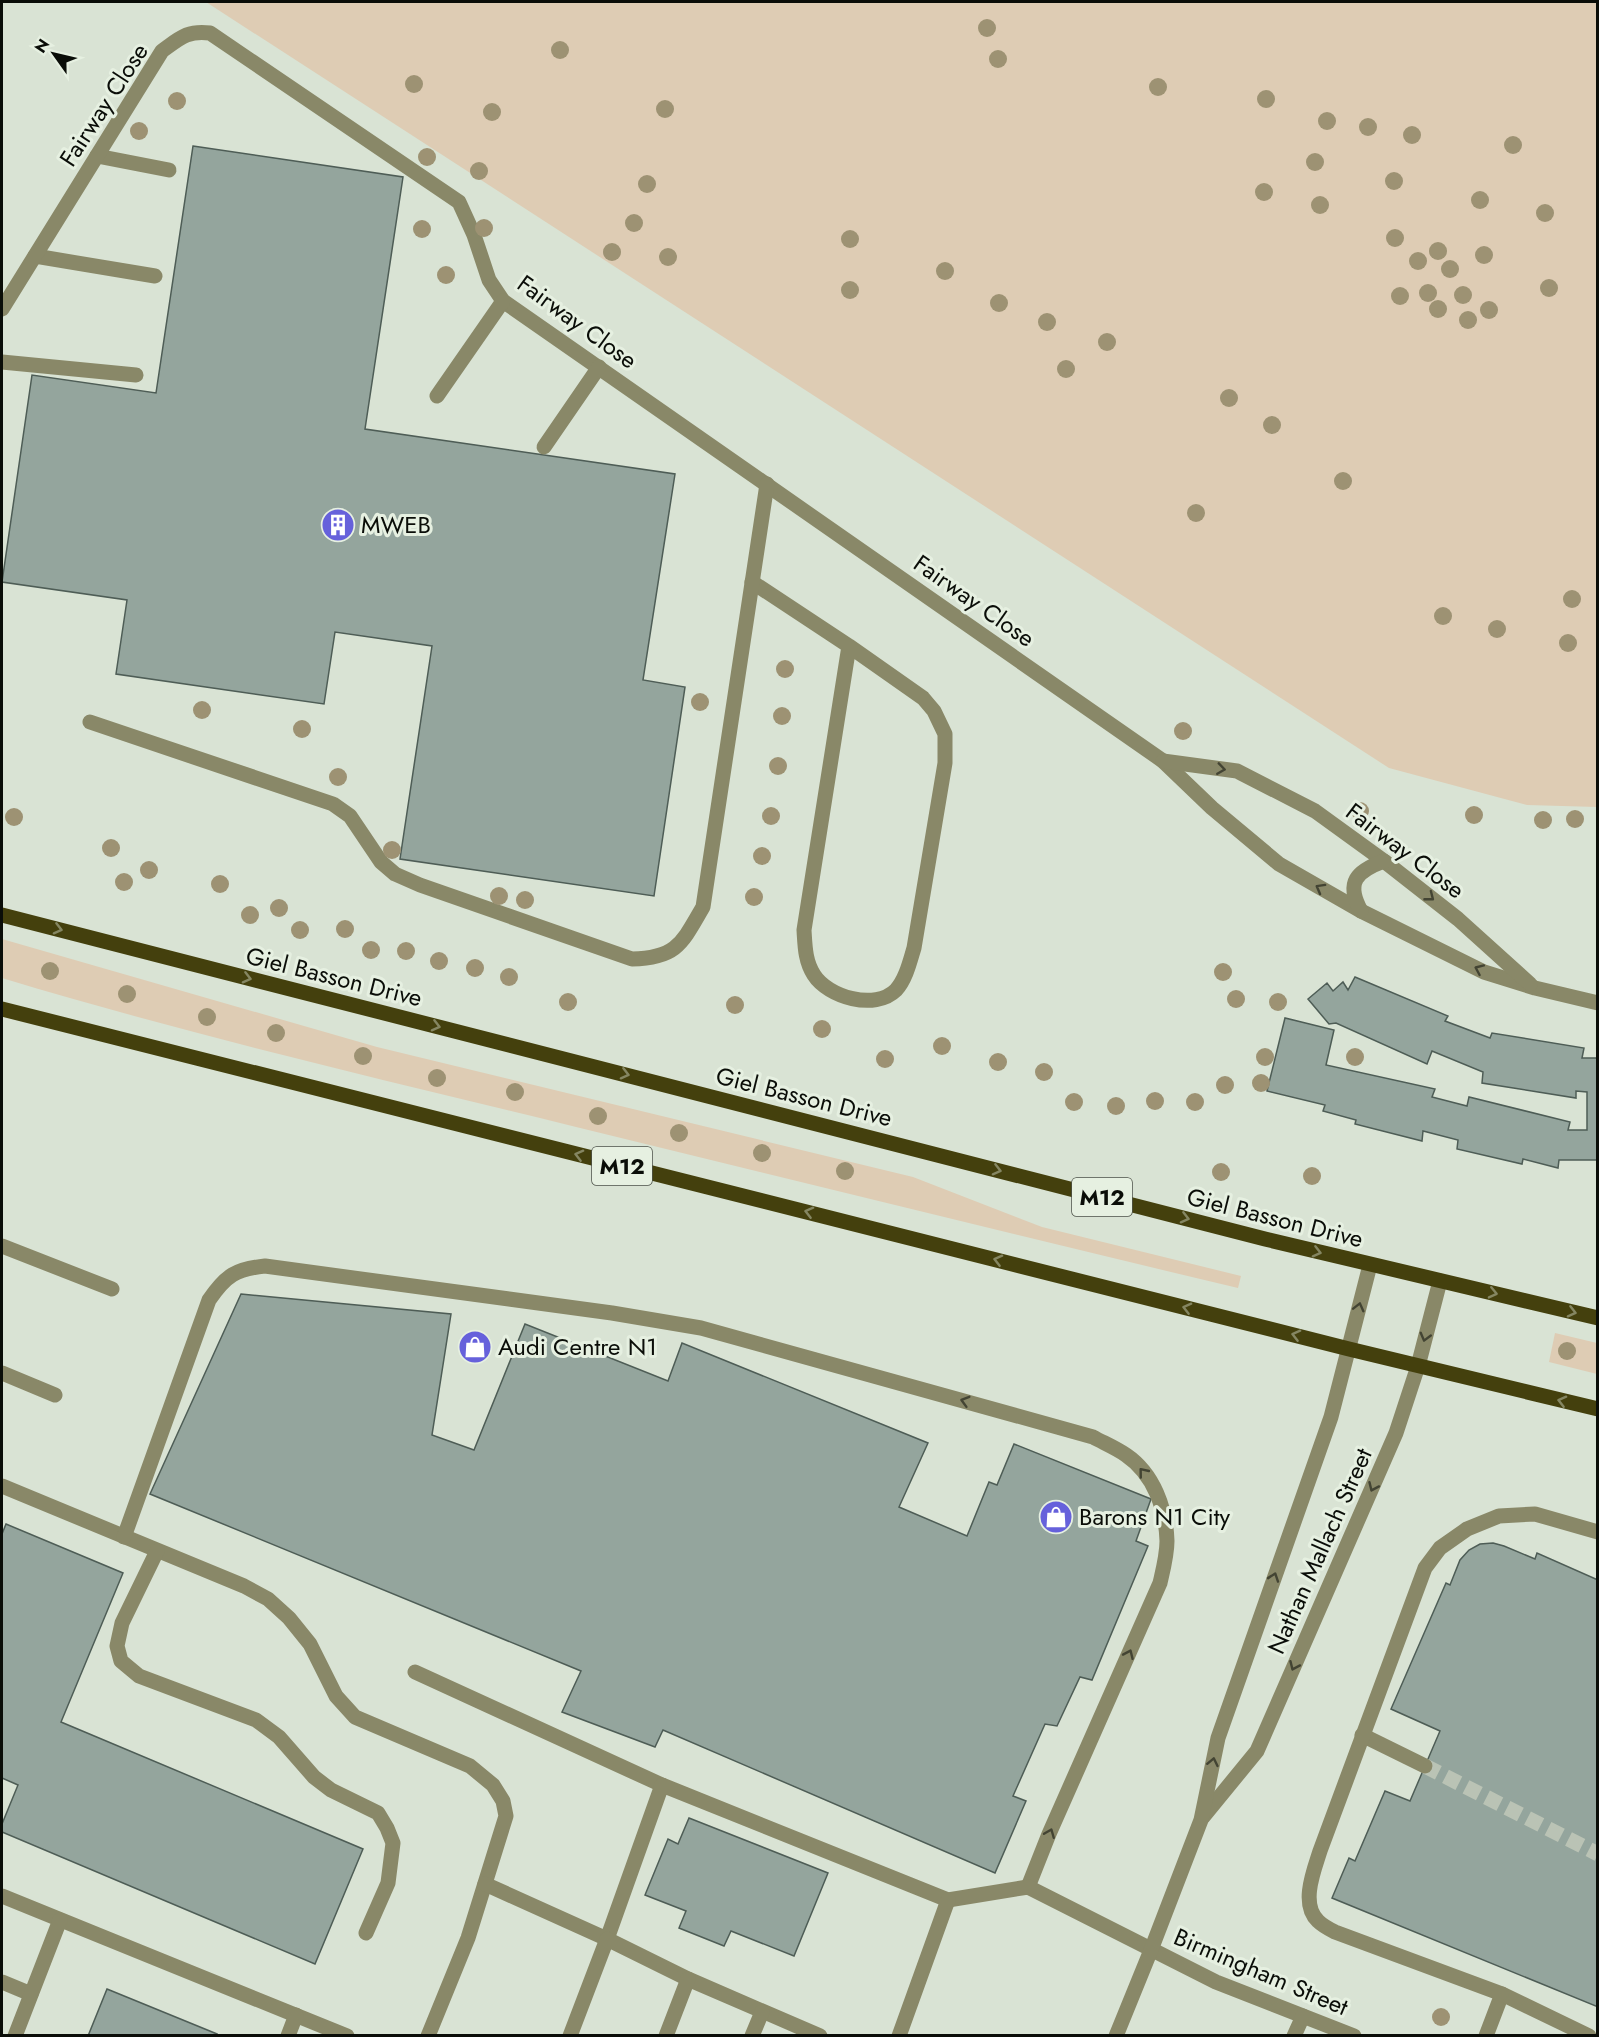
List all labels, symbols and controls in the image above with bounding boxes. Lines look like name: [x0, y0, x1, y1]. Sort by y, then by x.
north arrow: [24, 24, 84, 84]
text: N: [29, 34, 55, 58]
street label: Fairway Close: [51, 36, 157, 173]
street label: Fairway Close: [510, 266, 644, 377]
building icon: MWEB: [320, 507, 356, 543]
place label: MWEB: [361, 507, 431, 542]
street label: Fairway Close: [907, 546, 1042, 655]
one-way arrow: [1216, 762, 1225, 774]
street label: Fairway Close: [1339, 794, 1472, 907]
one-way arrow: [1316, 883, 1326, 895]
one-way arrow: [1424, 890, 1435, 901]
one-way arrow: [53, 922, 63, 935]
street label: Giel Basson Drive: [242, 938, 426, 1015]
one-way arrow: [1475, 964, 1486, 976]
one-way arrow: [242, 970, 252, 983]
one-way arrow: [430, 1019, 441, 1031]
street label: Giel Basson Drive: [712, 1058, 896, 1135]
one-way arrow: [620, 1067, 630, 1080]
road number: M12: [592, 1147, 652, 1185]
one-way arrow: [574, 1149, 584, 1162]
one-way arrow: [991, 1162, 1001, 1175]
road number: M12: [1072, 1178, 1132, 1216]
street label: Giel Basson Drive: [1183, 1179, 1367, 1256]
one-way arrow: [804, 1207, 814, 1220]
one-way arrow: [1180, 1211, 1190, 1224]
one-way arrow: [1312, 1244, 1322, 1257]
one-way arrow: [993, 1255, 1003, 1268]
one-way arrow: [1488, 1286, 1498, 1299]
one-way arrow: [1182, 1302, 1192, 1315]
one-way arrow: [1352, 1302, 1365, 1312]
one-way arrow: [1567, 1304, 1577, 1317]
shop icon: Audi Centre N1: [457, 1329, 493, 1365]
place label: Audi Centre N1: [498, 1329, 657, 1364]
one-way arrow: [1291, 1330, 1301, 1343]
one-way arrow: [1420, 1332, 1433, 1342]
one-way arrow: [1557, 1395, 1567, 1408]
one-way arrow: [960, 1396, 970, 1409]
street label: Nathan Mallach Street: [1258, 1442, 1381, 1659]
one-way arrow: [1140, 1468, 1151, 1479]
one-way arrow: [1368, 1481, 1380, 1492]
shop icon: Barons N1 City: [1038, 1499, 1074, 1535]
place label: Barons N1 City: [1079, 1499, 1230, 1534]
one-way arrow: [1267, 1573, 1280, 1583]
one-way arrow: [1121, 1650, 1133, 1661]
one-way arrow: [1289, 1659, 1301, 1670]
one-way arrow: [1206, 1758, 1219, 1768]
one-way arrow: [1043, 1828, 1055, 1839]
street label: Birmingham Street: [1169, 1919, 1354, 2024]

